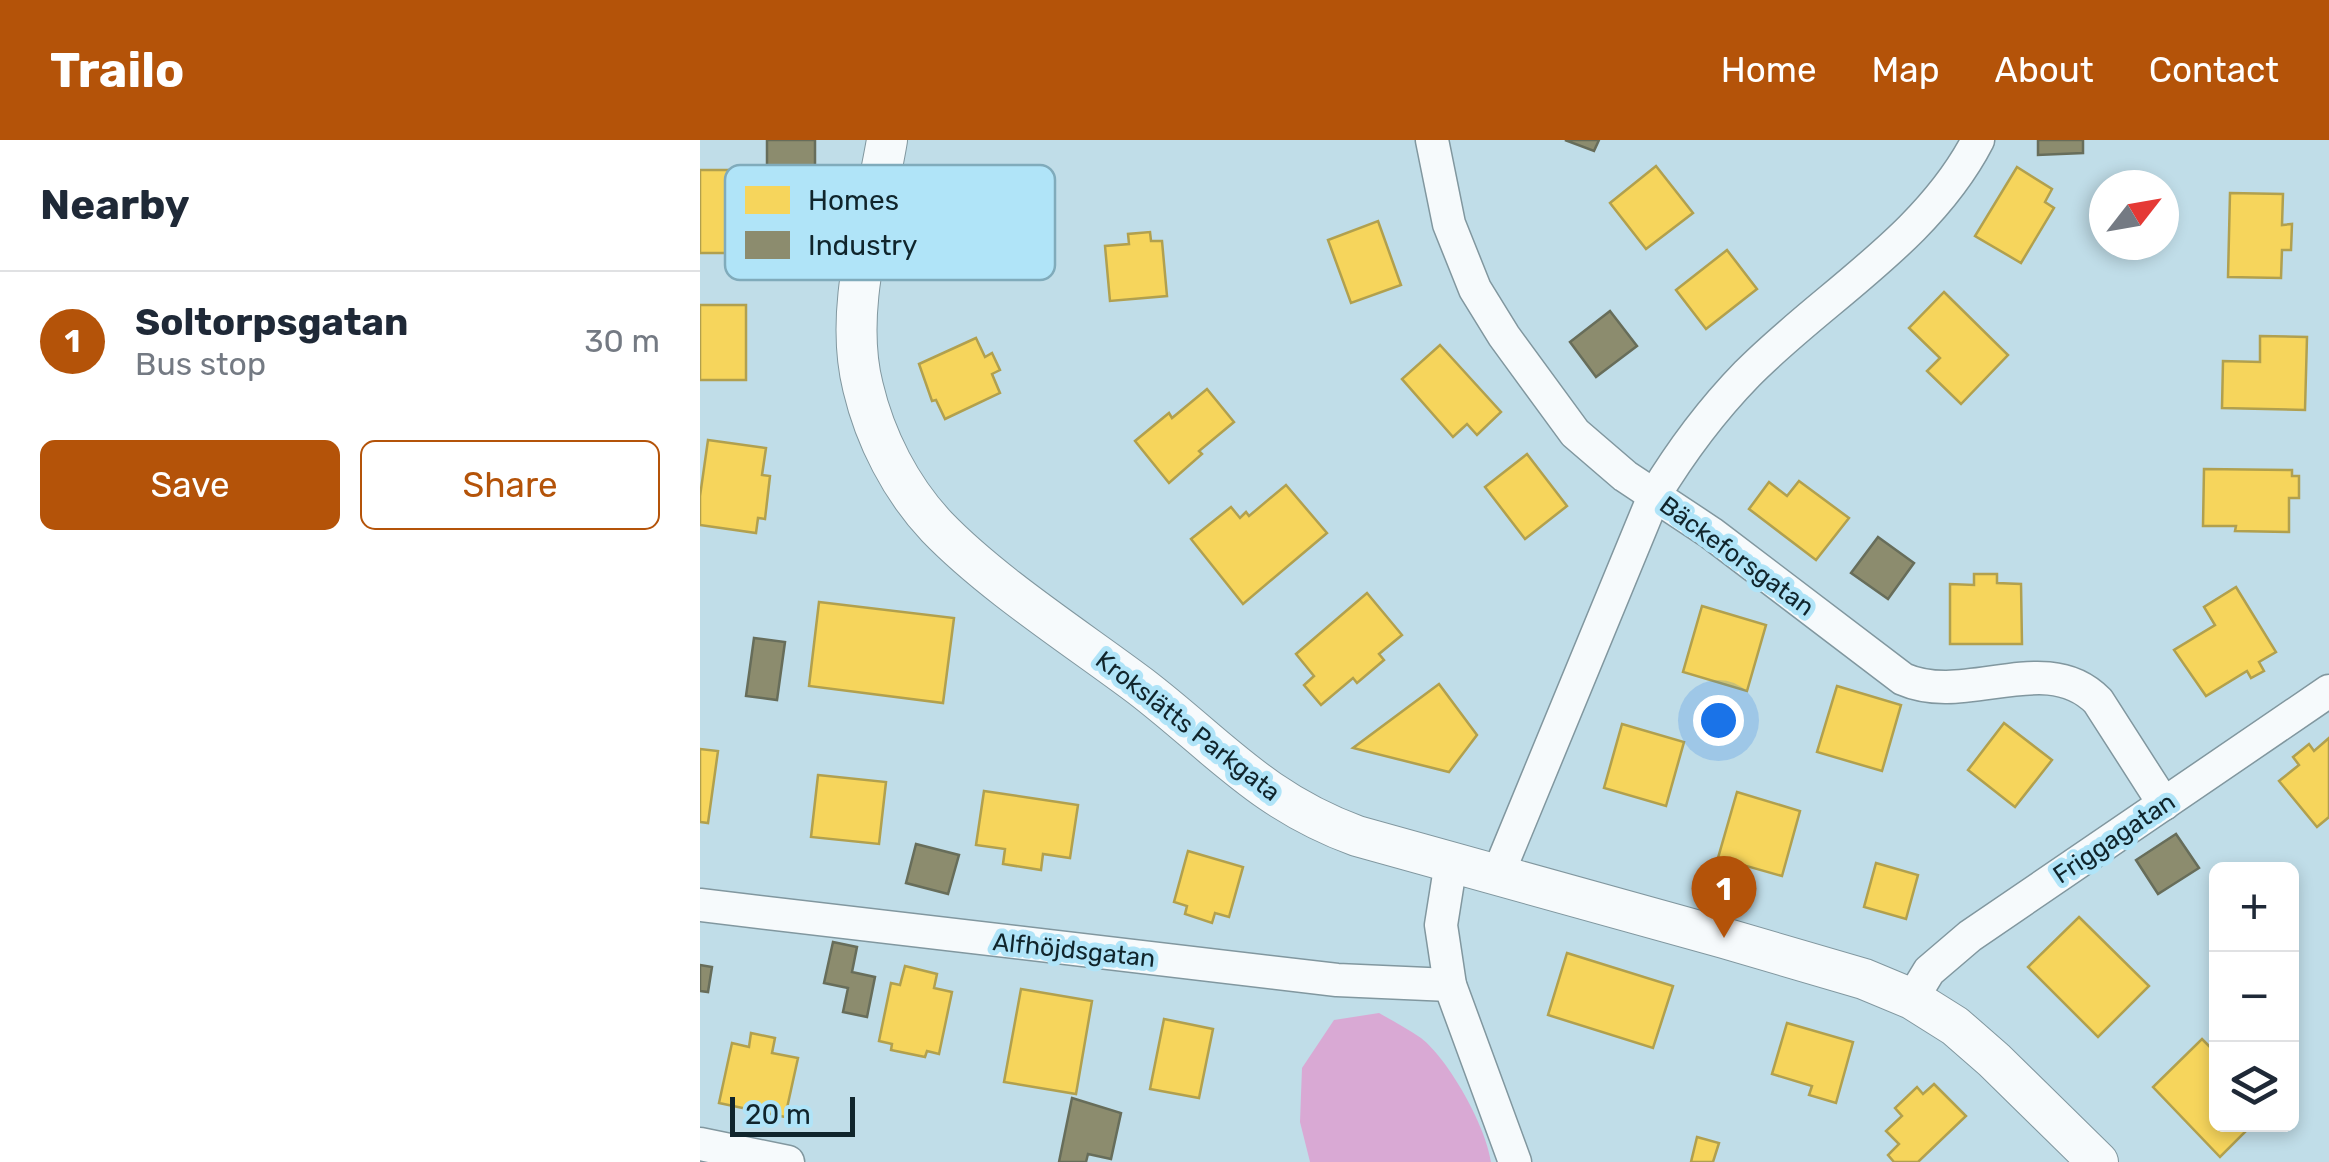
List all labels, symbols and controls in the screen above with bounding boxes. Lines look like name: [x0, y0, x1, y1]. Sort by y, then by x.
text: Trailo: [50, 42, 184, 99]
text: Home: [1721, 49, 1817, 91]
text: Map: [1872, 49, 1940, 91]
text: About: [1995, 49, 2094, 91]
text: Contact: [2149, 49, 2279, 91]
legend: [725, 165, 1055, 280]
north arrow: [2089, 170, 2179, 260]
text: Nearby: [40, 180, 190, 230]
text: Homes: [808, 184, 899, 217]
text: Industry: [808, 229, 917, 262]
text: Soltorpsgatan: [135, 299, 408, 345]
text: 1: [65, 322, 80, 360]
text: 30 m: [584, 322, 660, 360]
text: Bus stop: [135, 345, 266, 383]
button: Save: [40, 440, 340, 530]
button: Share: [360, 440, 660, 530]
street label: Bäckeforsgatan: [1654, 490, 1820, 622]
street label: Krokslätts Parkgata: [1090, 645, 1286, 807]
your location: [1693, 695, 1744, 746]
street label: Friggagatan: [2048, 787, 2180, 889]
pin: 1: [1692, 856, 1756, 938]
map controls: [2209, 862, 2299, 1132]
button: +: [2209, 862, 2299, 952]
street label: Alfhöjdsgatan: [991, 927, 1157, 973]
button: −: [2209, 952, 2299, 1042]
button: layers: [2209, 1042, 2299, 1132]
scale bar: [730, 1092, 855, 1136]
text: 20 m: [745, 1098, 811, 1131]

